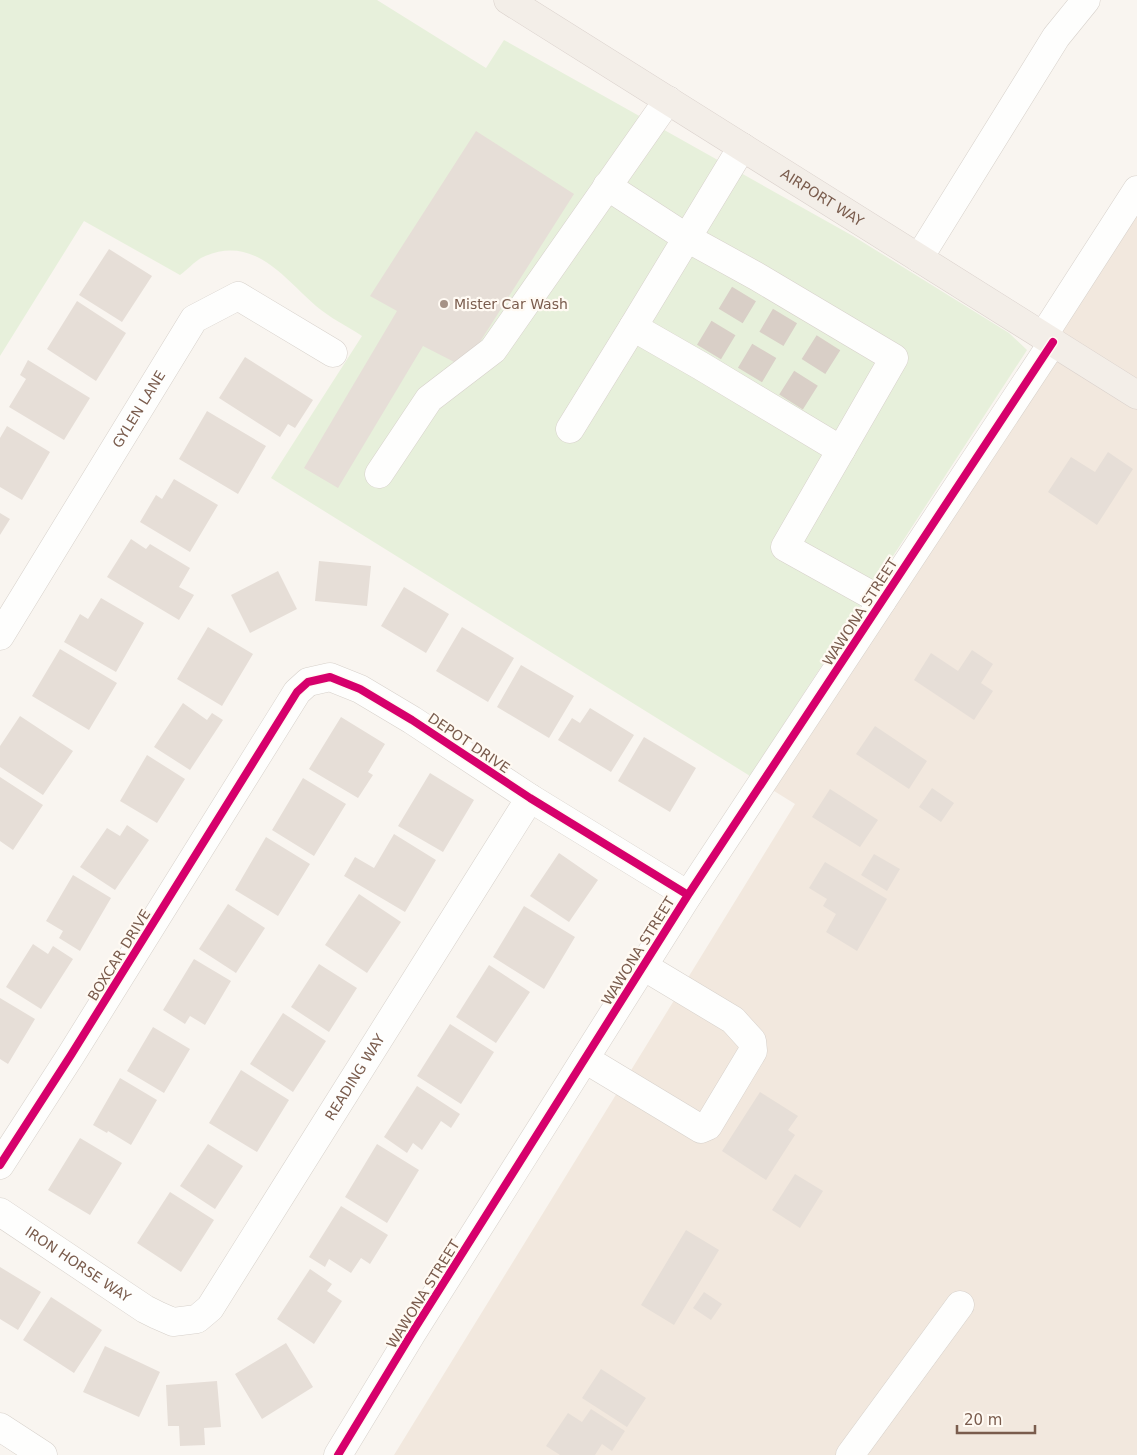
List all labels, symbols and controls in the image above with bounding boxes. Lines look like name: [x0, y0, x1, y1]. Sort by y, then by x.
street label: AIRPORT WAY: [778, 165, 867, 230]
place label: Mister Car Wash: [454, 296, 568, 312]
marker: Mister Car Wash: [438, 298, 450, 310]
street label: GYLEN LANE: [109, 368, 168, 451]
street label: WAWONA STREET: [819, 555, 901, 669]
street label: DEPOT DRIVE: [425, 710, 513, 776]
street label: WAWONA STREET: [598, 894, 678, 1008]
street label: BOXCAR DRIVE: [84, 906, 154, 1004]
street label: READING WAY: [322, 1031, 388, 1123]
street label: IRON HORSE WAY: [22, 1223, 134, 1305]
street label: WAWONA STREET: [383, 1237, 463, 1351]
scale bar: [957, 1402, 1034, 1434]
text: 20 m: [964, 1411, 1002, 1429]

